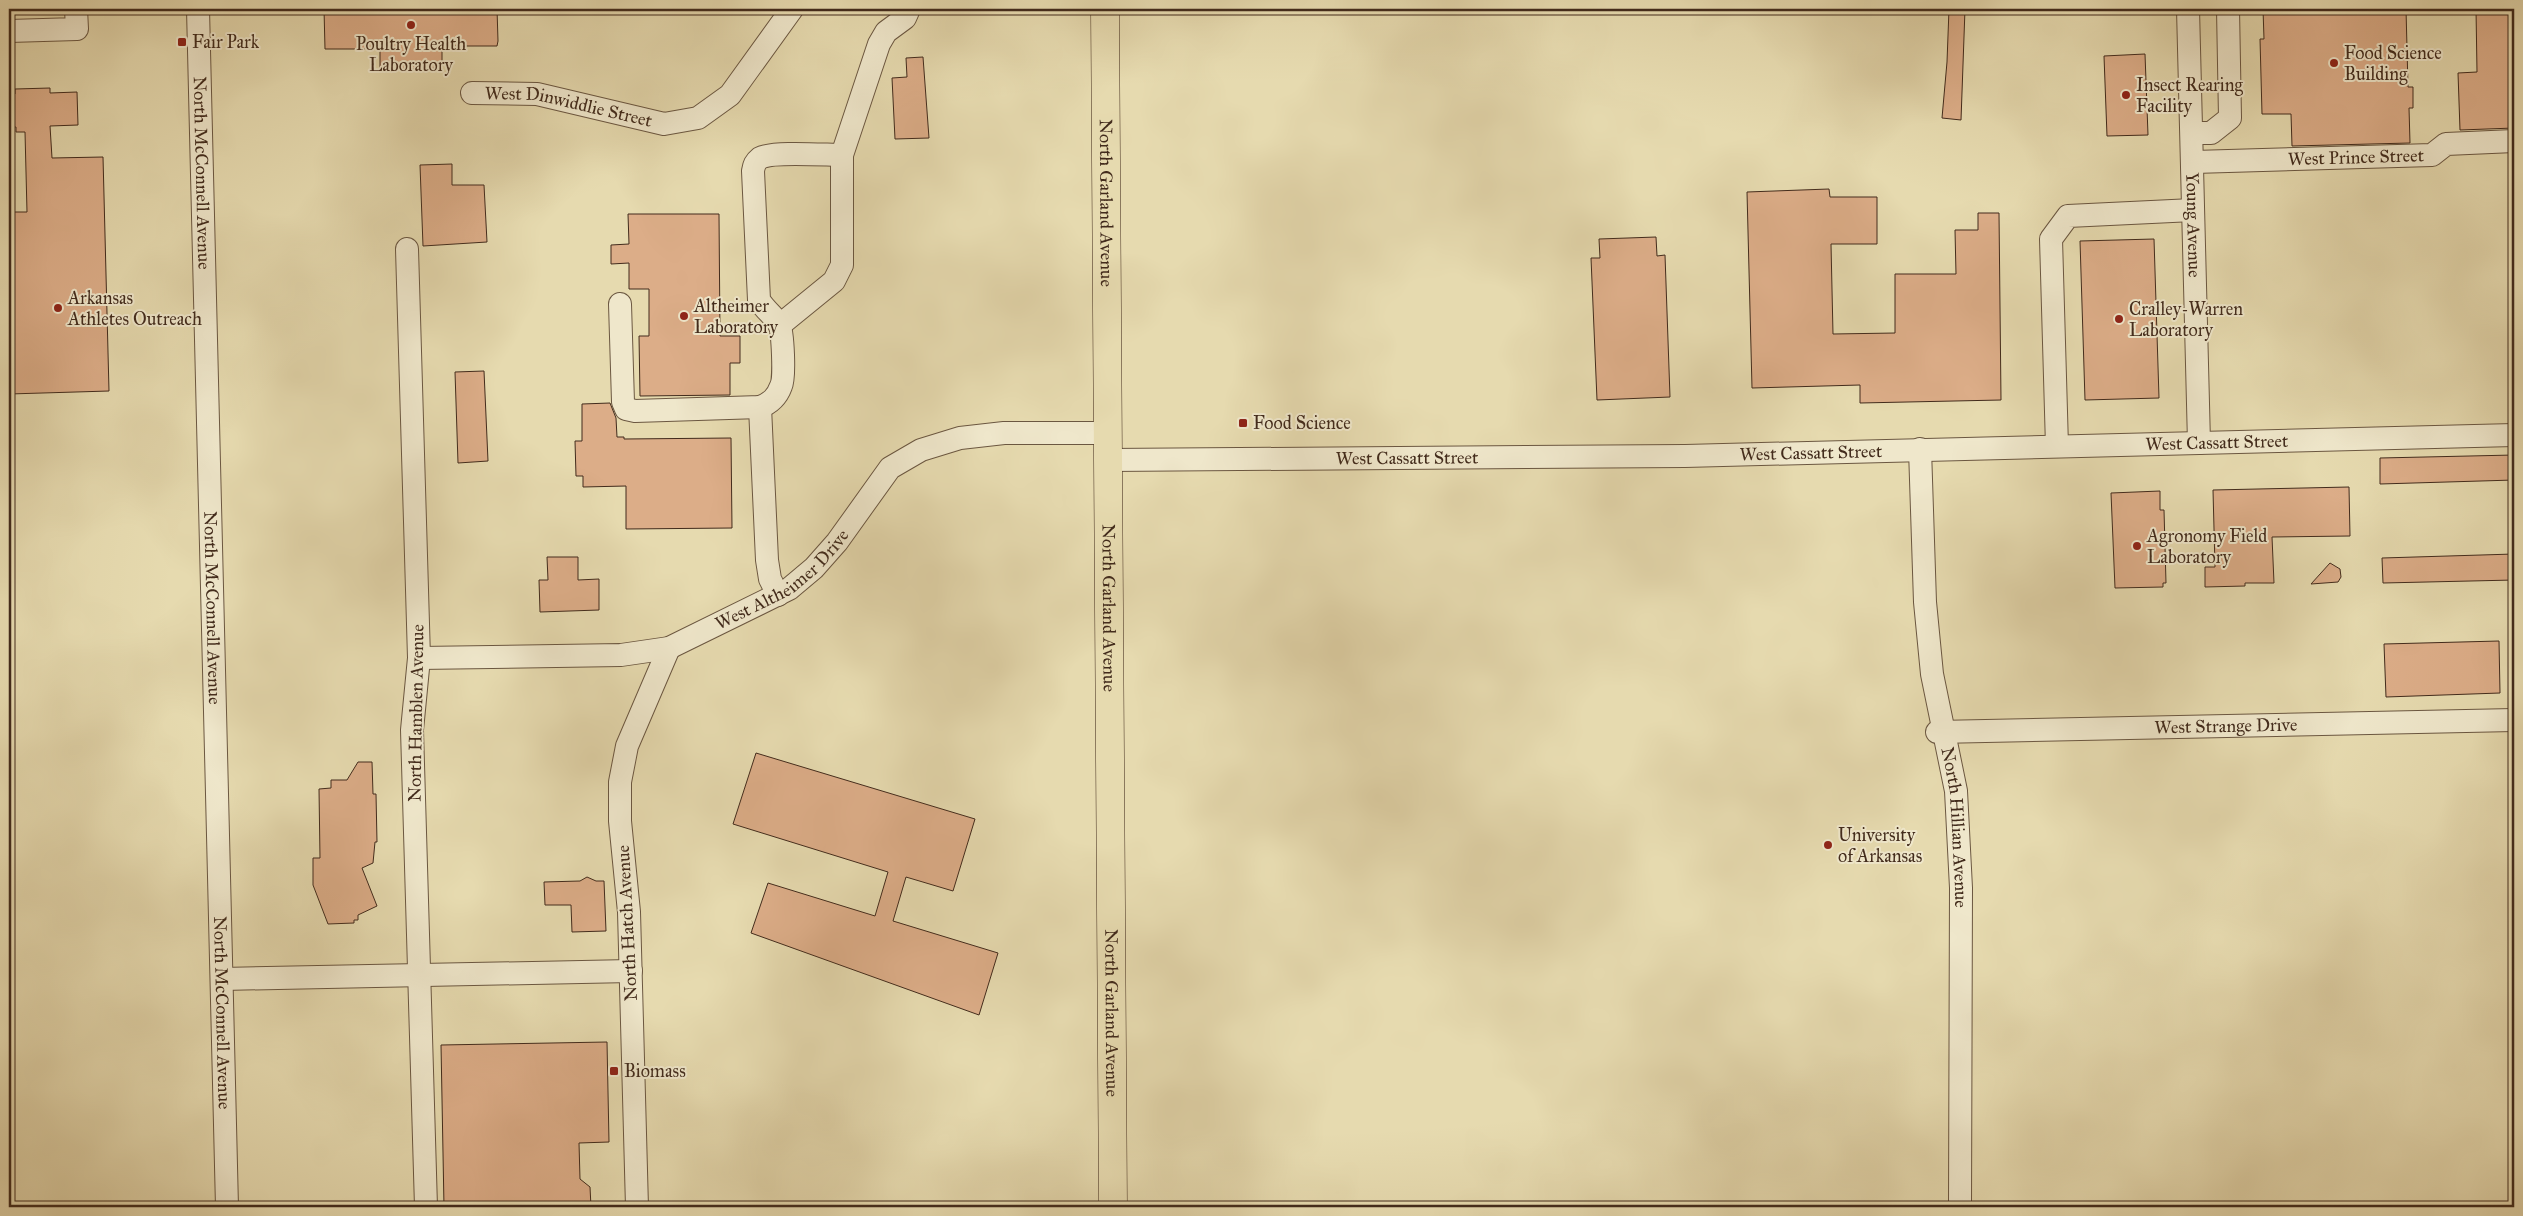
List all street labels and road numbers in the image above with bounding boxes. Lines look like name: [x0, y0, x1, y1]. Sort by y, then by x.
street label: North McConnell Avenue: [189, 76, 215, 270]
street label: West Dinwiddlie Street: [485, 82, 655, 132]
street label: North Garland Avenue: [1095, 119, 1118, 287]
street label: West Prince Street: [2288, 144, 2425, 170]
street label: Young Avenue: [2181, 172, 2206, 278]
street label: West Cassatt Street: [2145, 430, 2289, 455]
street label: West Cassatt Street: [1739, 440, 1883, 466]
street label: West Cassatt Street: [1336, 446, 1479, 469]
street label: North McConnell Avenue: [199, 511, 226, 705]
street label: North Garland Avenue: [1097, 524, 1121, 692]
street label: West Altheimer Drive: [712, 525, 854, 635]
street label: North Hamblen Avenue: [403, 624, 429, 802]
street label: West Strange Drive: [2154, 714, 2298, 738]
street label: North Hillian Avenue: [1936, 745, 1972, 908]
street label: North Hatch Avenue: [612, 844, 642, 1002]
street label: North McConnell Avenue: [209, 916, 236, 1110]
street label: North Garland Avenue: [1100, 929, 1123, 1097]

